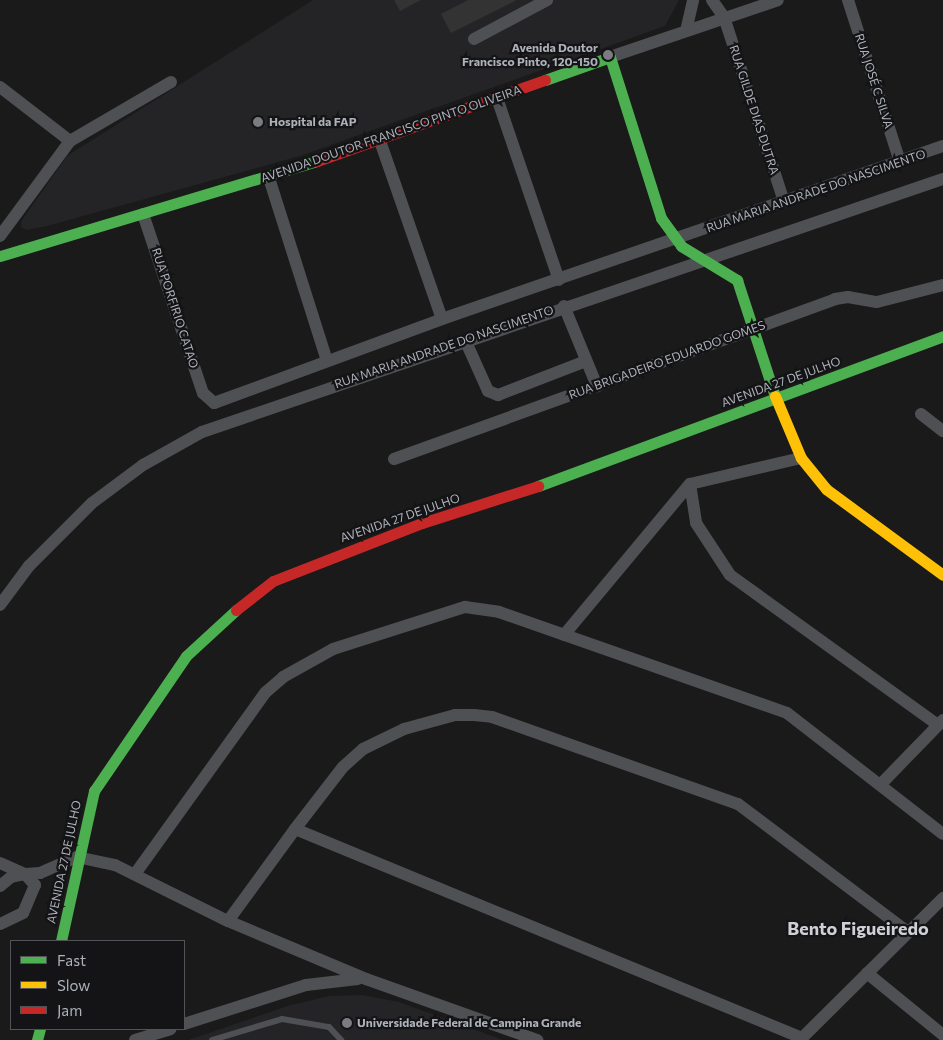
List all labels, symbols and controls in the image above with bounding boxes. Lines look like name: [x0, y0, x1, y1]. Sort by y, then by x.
street label: RUA JOSÉ C SILVA: [852, 32, 896, 130]
place label: Avenida Doutor Francisco Pinto, 120-150: [462, 41, 598, 69]
street label: RUA GILDE DIAS DUTRA: [726, 43, 782, 177]
marker: Avenida Doutor Francisco Pinto, 120-150: [602, 49, 614, 61]
street label: AVENIDA DOUTOR FRANCISCO PINTO OLIVEIRA: [259, 82, 523, 186]
marker: Hospital da FAP: [251, 115, 265, 129]
place label: Hospital da FAP: [269, 115, 357, 129]
street label: RUA MARIA ANDRADE DO NASCIMENTO: [704, 147, 928, 235]
street label: RUA PORFIRIO CATAO: [149, 246, 201, 370]
street label: RUA MARIA ANDRADE DO NASCIMENTO: [332, 303, 556, 391]
street label: RUA BRIGADEIRO EDUARDO GOMES: [567, 318, 767, 402]
street label: AVENIDA 27 DE JULHO: [719, 354, 843, 410]
street label: AVENIDA 27 DE JULHO: [338, 491, 462, 545]
street label: AVENIDA 27 DE JULHO: [44, 799, 84, 925]
district label: Bento Figueiredo: [787, 917, 929, 939]
legend: [10, 940, 185, 1030]
text: Fast: [57, 951, 86, 969]
text: Slow: [57, 976, 90, 994]
text: Jam: [57, 1001, 82, 1019]
place label: Universidade Federal de Campina Grande: [357, 1016, 581, 1030]
marker: Universidade Federal de Campina Grande: [341, 1017, 353, 1029]

